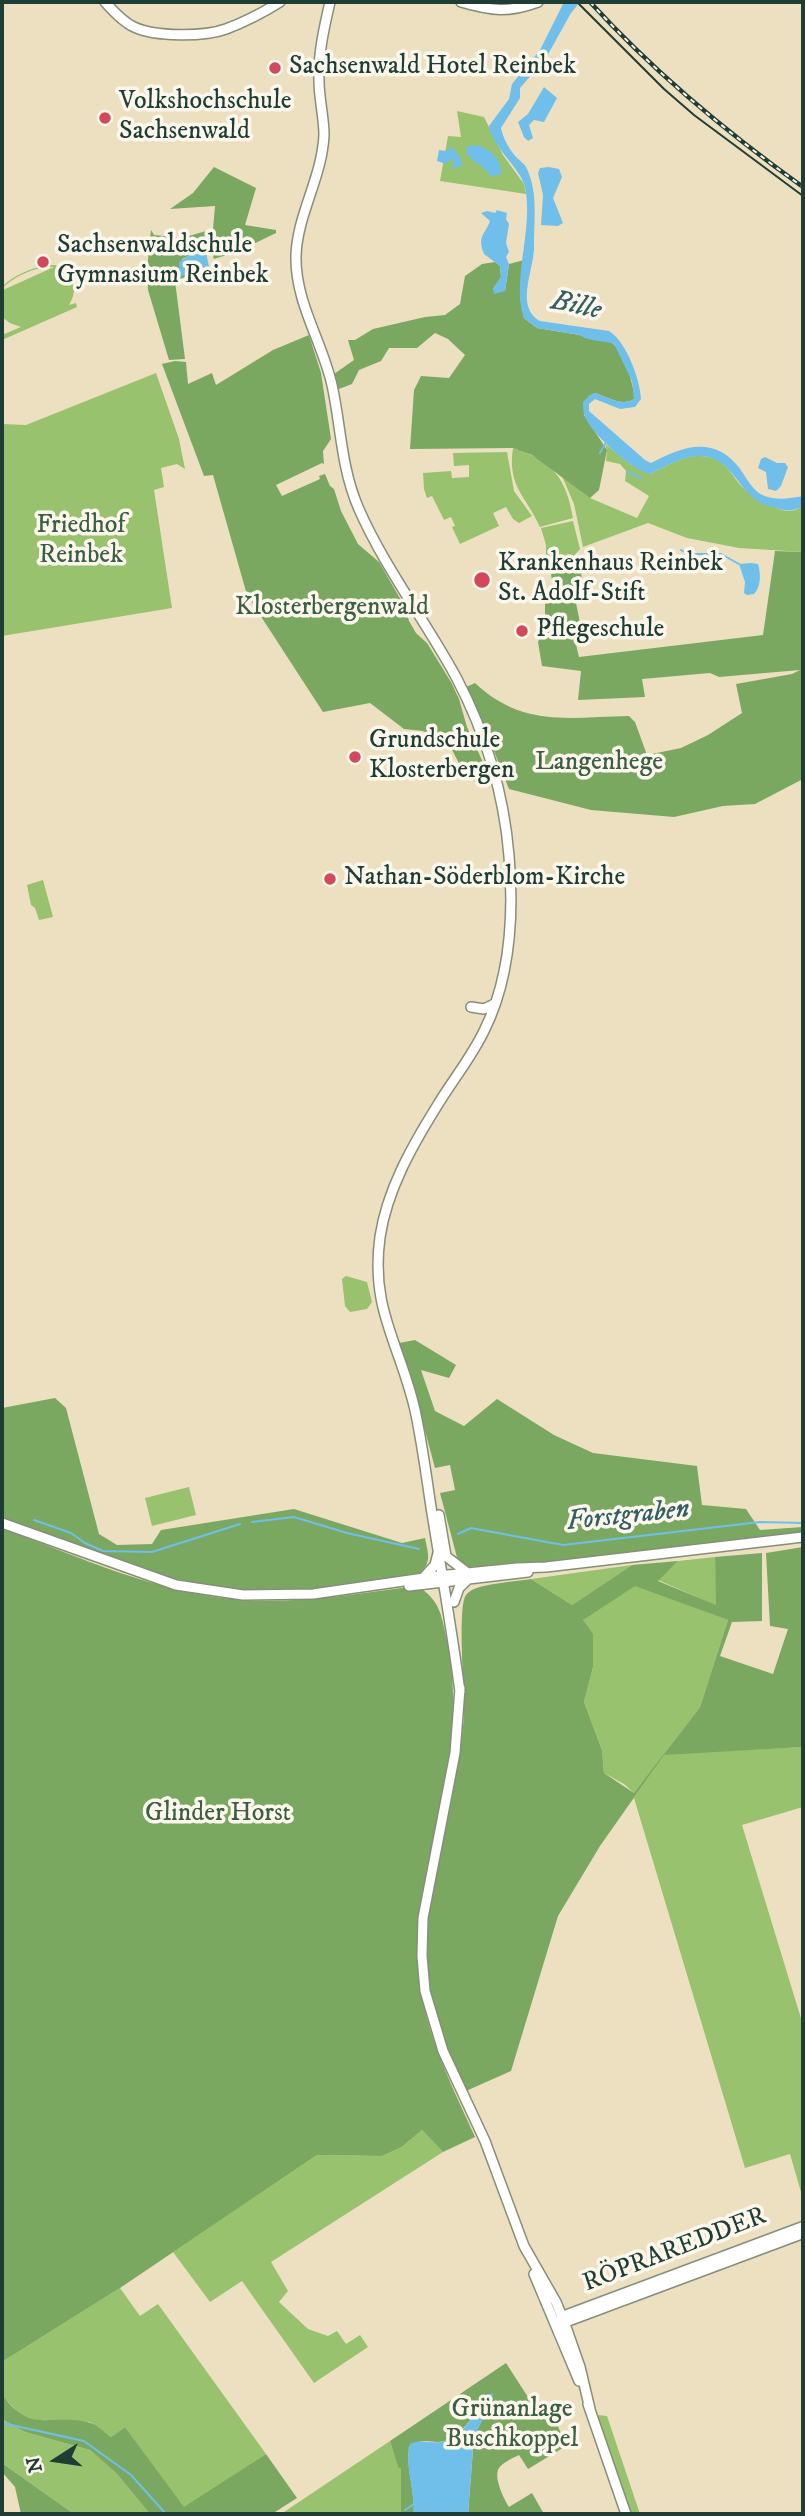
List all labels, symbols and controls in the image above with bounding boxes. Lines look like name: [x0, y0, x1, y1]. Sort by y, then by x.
place label: Sachsenwald Hotel Reinbek: [289, 52, 576, 84]
marker: Sachsenwald Hotel Reinbek: [267, 60, 283, 76]
place label: Volkshochschule Sachsenwald: [119, 87, 291, 148]
marker: Volkshochschule Sachsenwald: [97, 110, 113, 126]
place label: Sachsenwaldschule Gymnasium Reinbek: [57, 231, 269, 292]
marker: Sachsenwaldschule Gymnasium Reinbek: [35, 254, 51, 270]
water label: Bille: [548, 285, 604, 329]
park label: Friedhof Reinbek: [36, 511, 126, 572]
place label: Krankenhaus Reinbek St. Adolf-Stift: [498, 549, 723, 610]
marker: Krankenhaus Reinbek St. Adolf-Stift: [472, 570, 492, 590]
park label: Klosterbergenwald: [235, 593, 429, 625]
place label: Pflegeschule: [536, 615, 664, 647]
marker: Pflegeschule: [514, 623, 530, 639]
place label: Grundschule Klosterbergen: [369, 726, 515, 788]
park label: Langenhege: [535, 748, 663, 780]
marker: Grundschule Klosterbergen: [347, 749, 363, 765]
place label: Nathan-Söderblom-Kirche: [344, 863, 625, 895]
marker: Nathan-Söderblom-Kirche: [322, 871, 338, 887]
water label: Forstgraben: [565, 1494, 691, 1540]
park label: Glinder Horst: [145, 1799, 291, 1831]
street label: RÖPRAREDDER: [579, 2202, 771, 2300]
park label: Grünanlage Buschkoppel: [446, 2395, 578, 2456]
north arrow: [21, 2425, 91, 2495]
text: N: [22, 2454, 48, 2475]

